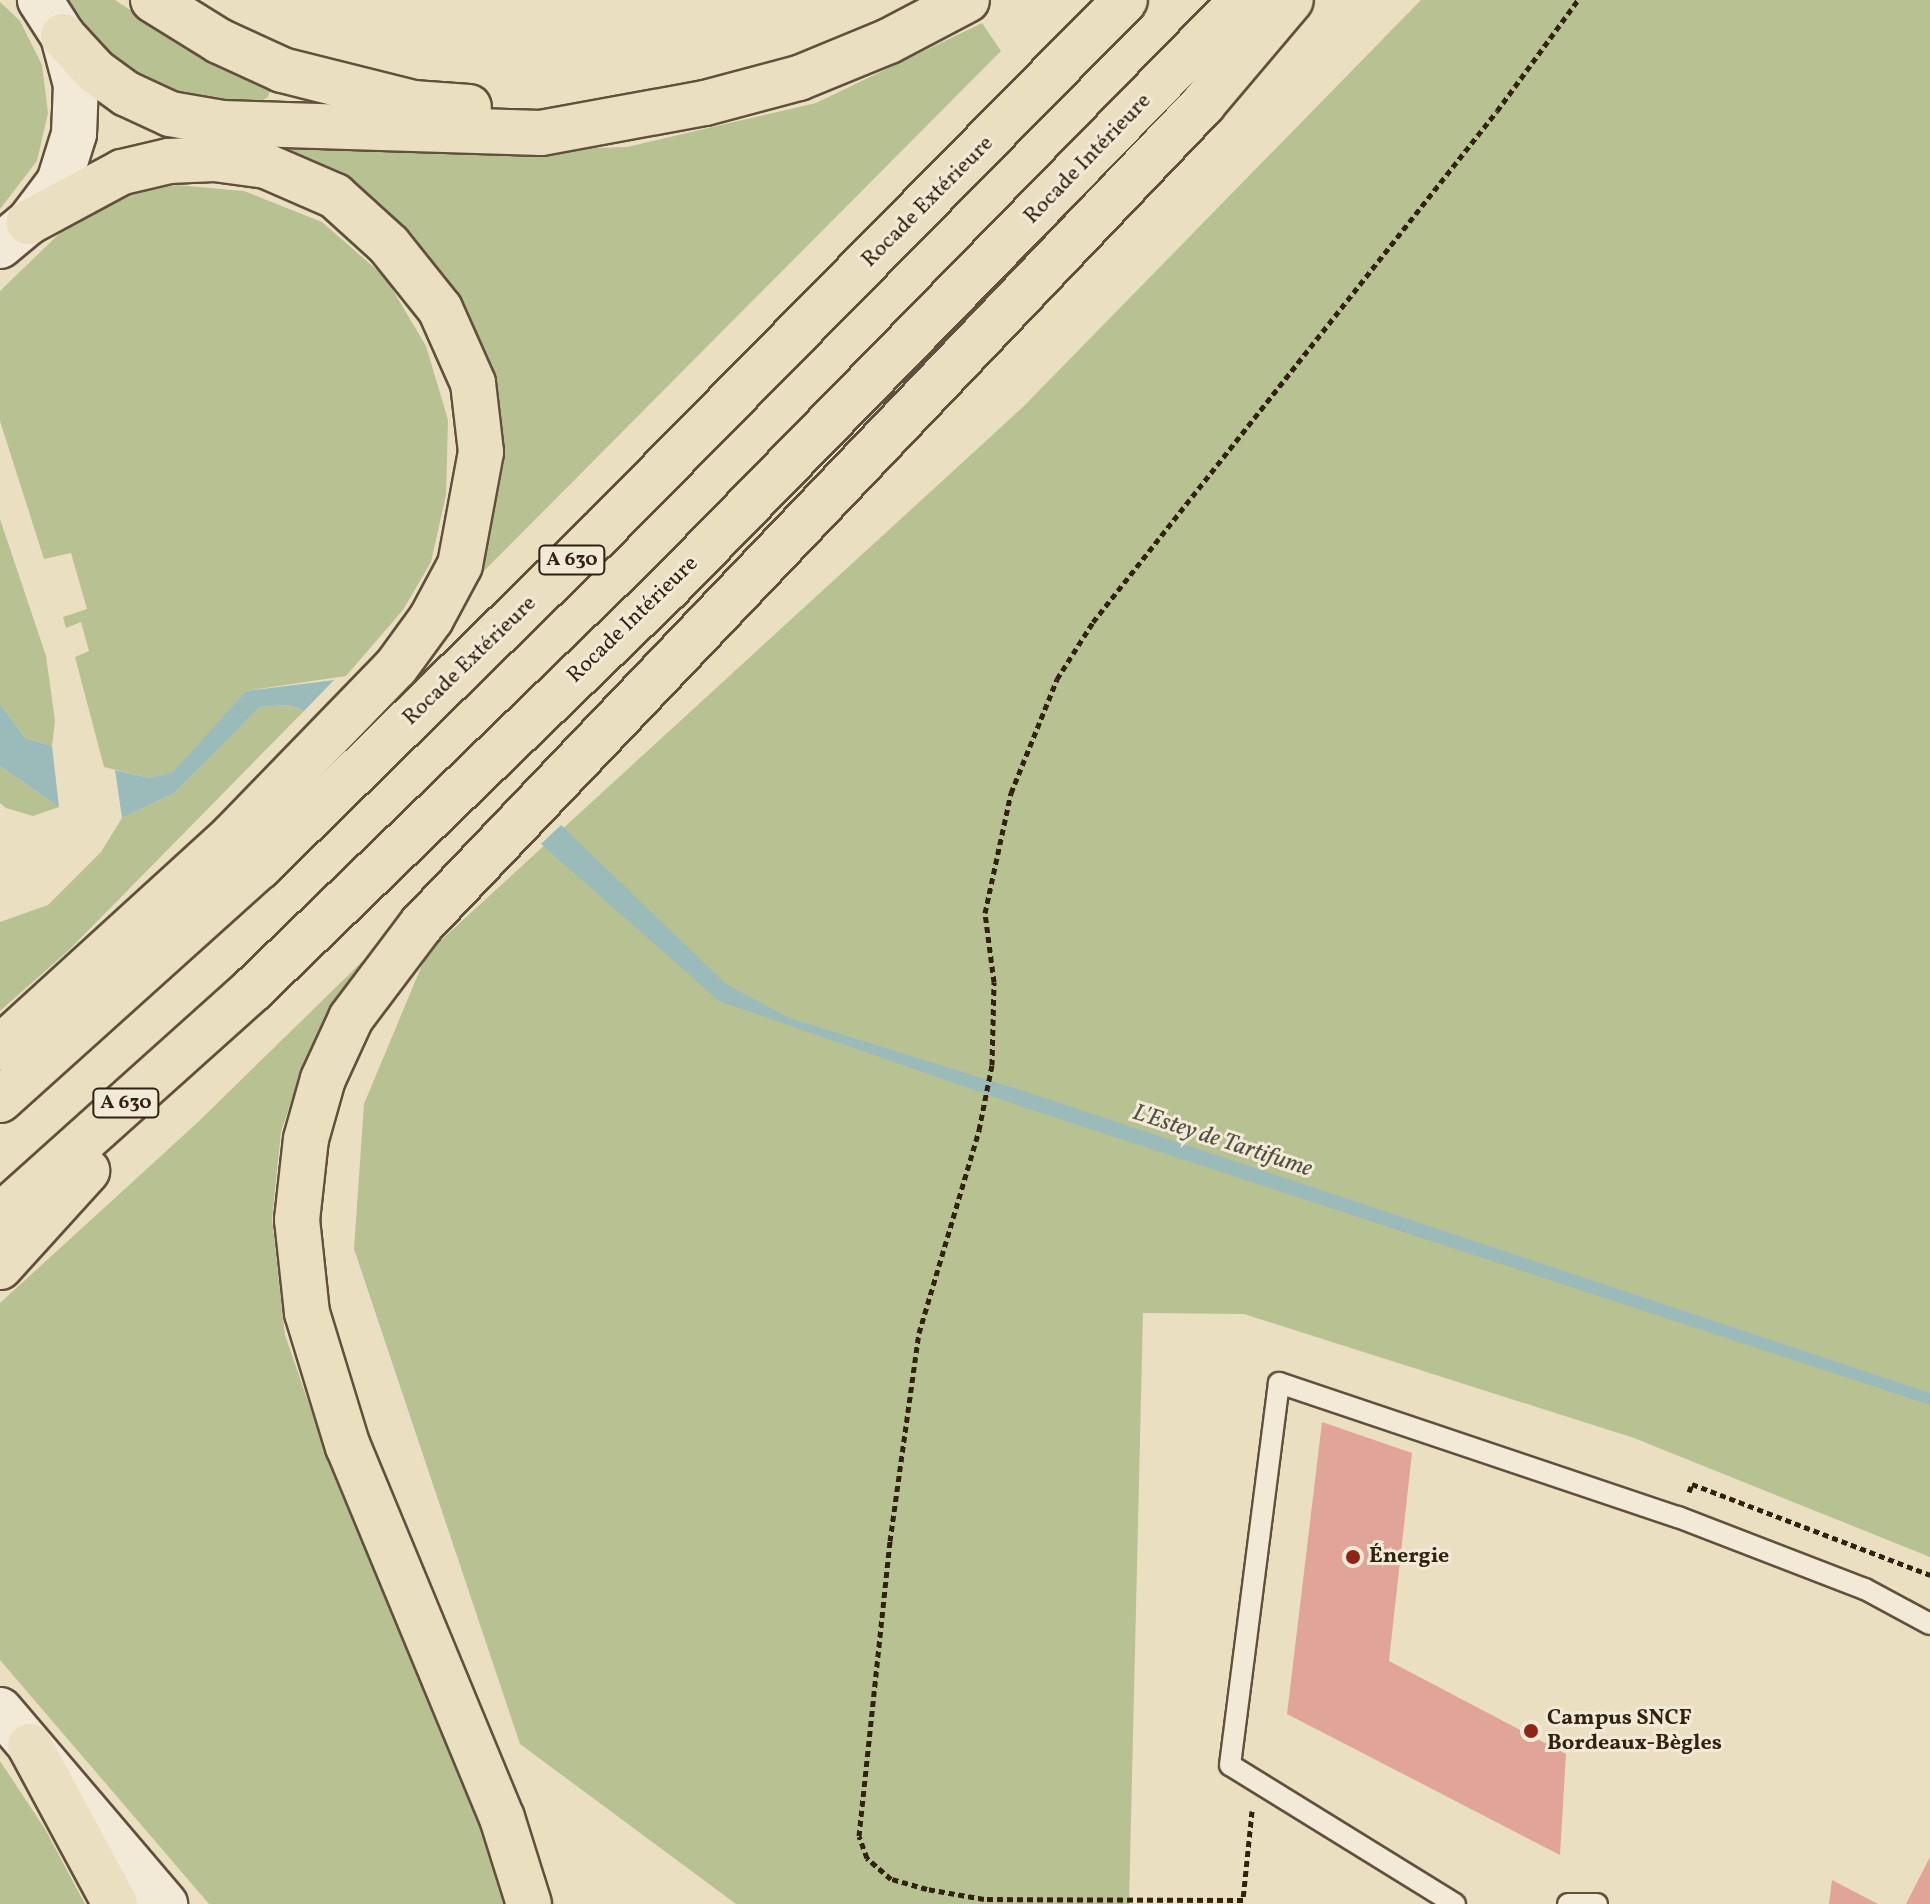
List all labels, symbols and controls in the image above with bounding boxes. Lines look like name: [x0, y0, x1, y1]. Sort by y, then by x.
street label: Rocade Intérieure: [1019, 88, 1157, 230]
street label: Rocade Extérieure: [857, 131, 999, 273]
road number: A 630: [538, 544, 606, 576]
street label: Rocade Intérieure: [562, 551, 704, 689]
street label: Rocade Extérieure: [398, 591, 542, 731]
road number: A 630: [92, 1087, 160, 1119]
water label: L'Estey de Tartifume: [1129, 1099, 1315, 1185]
place label: Énergie: [1369, 1544, 1449, 1570]
marker: Énergie: [1344, 1548, 1362, 1566]
place label: Campus SNCF Bordeaux-Bègles: [1547, 1705, 1722, 1756]
marker: Campus SNCF Bordeaux-Bègles: [1522, 1722, 1540, 1740]

